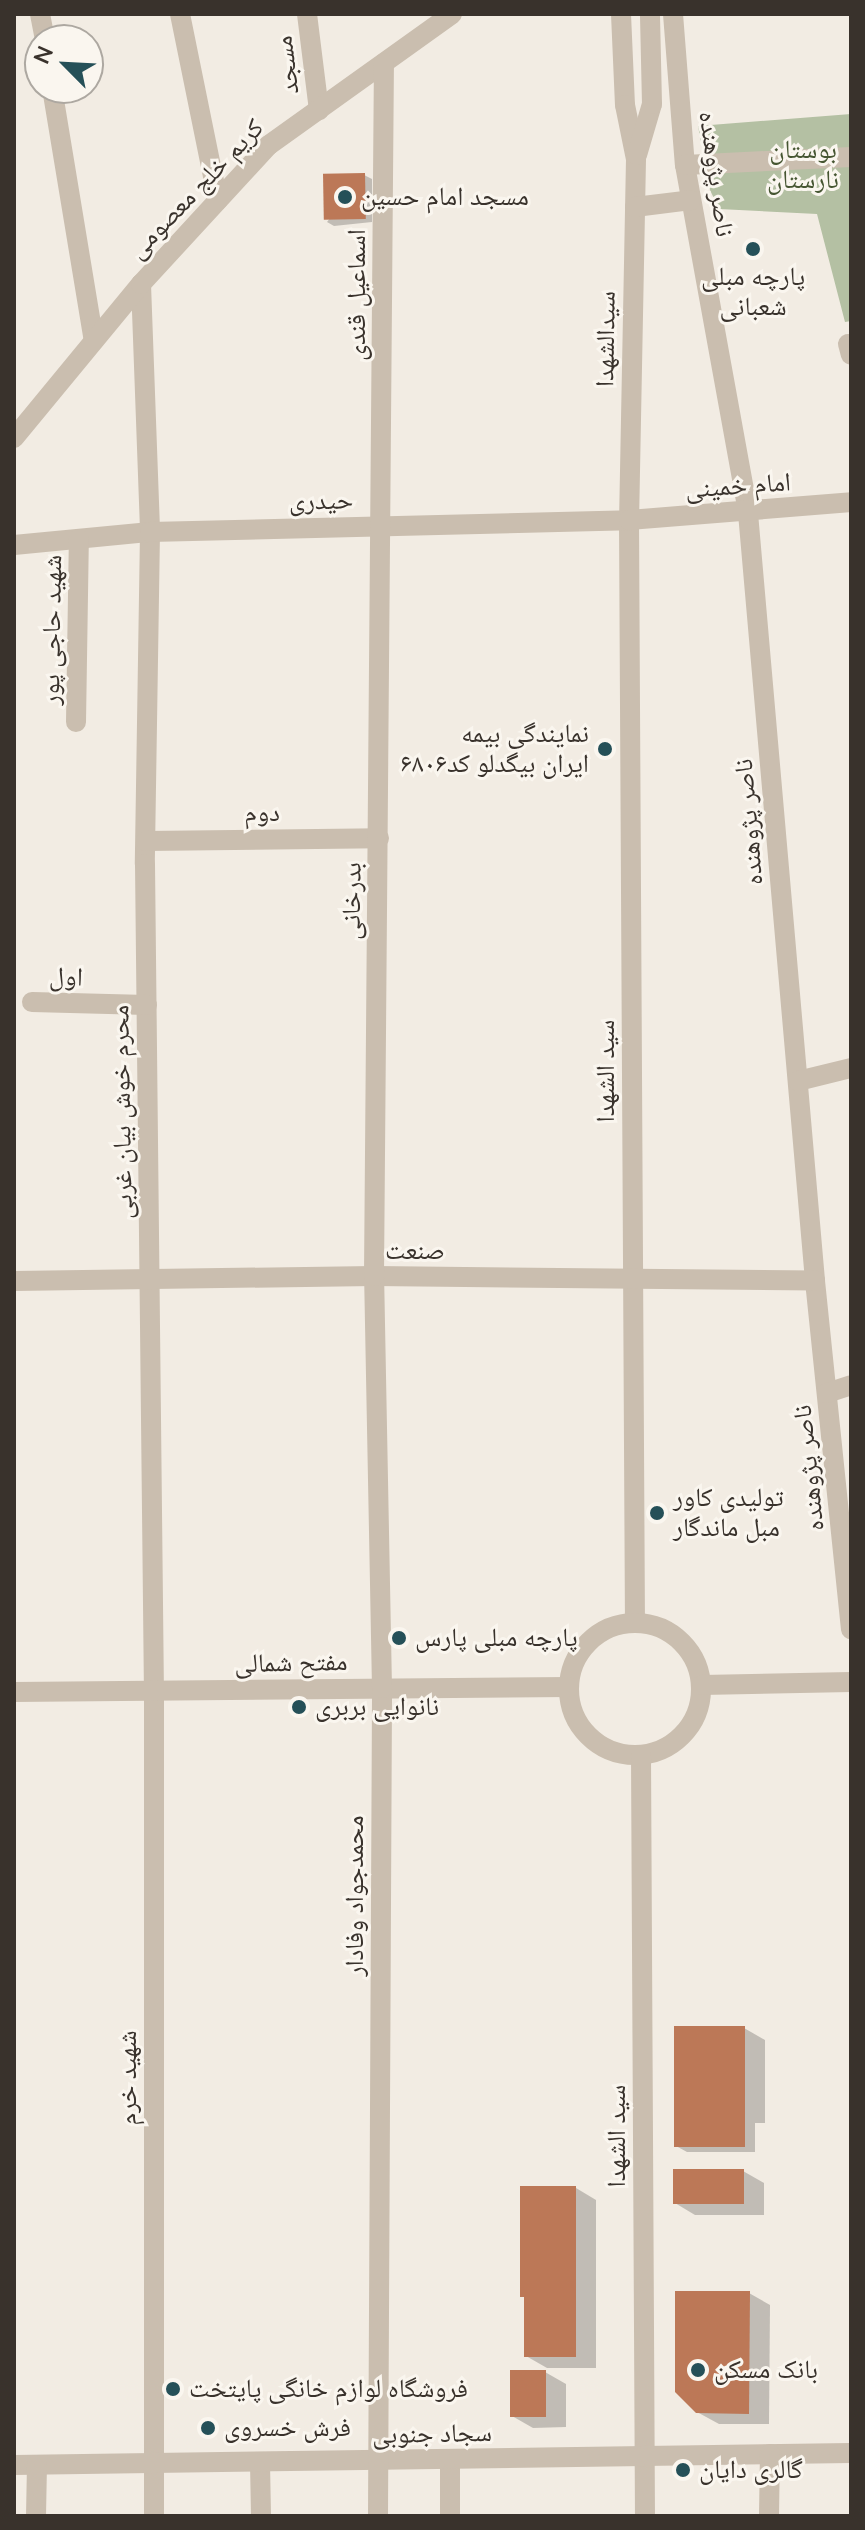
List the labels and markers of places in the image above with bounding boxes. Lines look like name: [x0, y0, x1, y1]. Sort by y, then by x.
place label: مسجد امام حسین: [361, 181, 529, 213]
marker: مسجد امام حسین: [336, 188, 354, 206]
marker: پارچه مبلی شعبانی: [744, 240, 762, 258]
place label: پارچه مبلی شعبانی: [701, 261, 805, 322]
place label: نمایندگی بیمه ایران بیگدلو کد۶۸۰۶: [400, 718, 589, 780]
marker: نمایندگی بیمه ایران بیگدلو کد۶۸۰۶: [596, 740, 614, 758]
place label: تولیدی کاور مبل ماندگار: [673, 1482, 784, 1544]
marker: تولیدی کاور مبل ماندگار: [648, 1504, 666, 1522]
place label: پارچه مبلی پارس: [415, 1622, 578, 1654]
marker: پارچه مبلی پارس: [390, 1629, 408, 1647]
place label: نانوایی بربری: [315, 1691, 439, 1723]
marker: نانوایی بربری: [290, 1698, 308, 1716]
place label: بانک مسکن: [714, 2354, 818, 2386]
marker: بانک مسکن: [689, 2361, 707, 2379]
place label: فروشگاه لوازم خانگی پایتخت: [189, 2373, 468, 2405]
marker: فروشگاه لوازم خانگی پایتخت: [164, 2380, 182, 2398]
place label: فرش خسروى: [224, 2412, 351, 2444]
marker: فرش خسروى: [199, 2419, 217, 2437]
place label: گالری دایان: [699, 2454, 803, 2486]
marker: گالری دایان: [674, 2461, 692, 2479]

